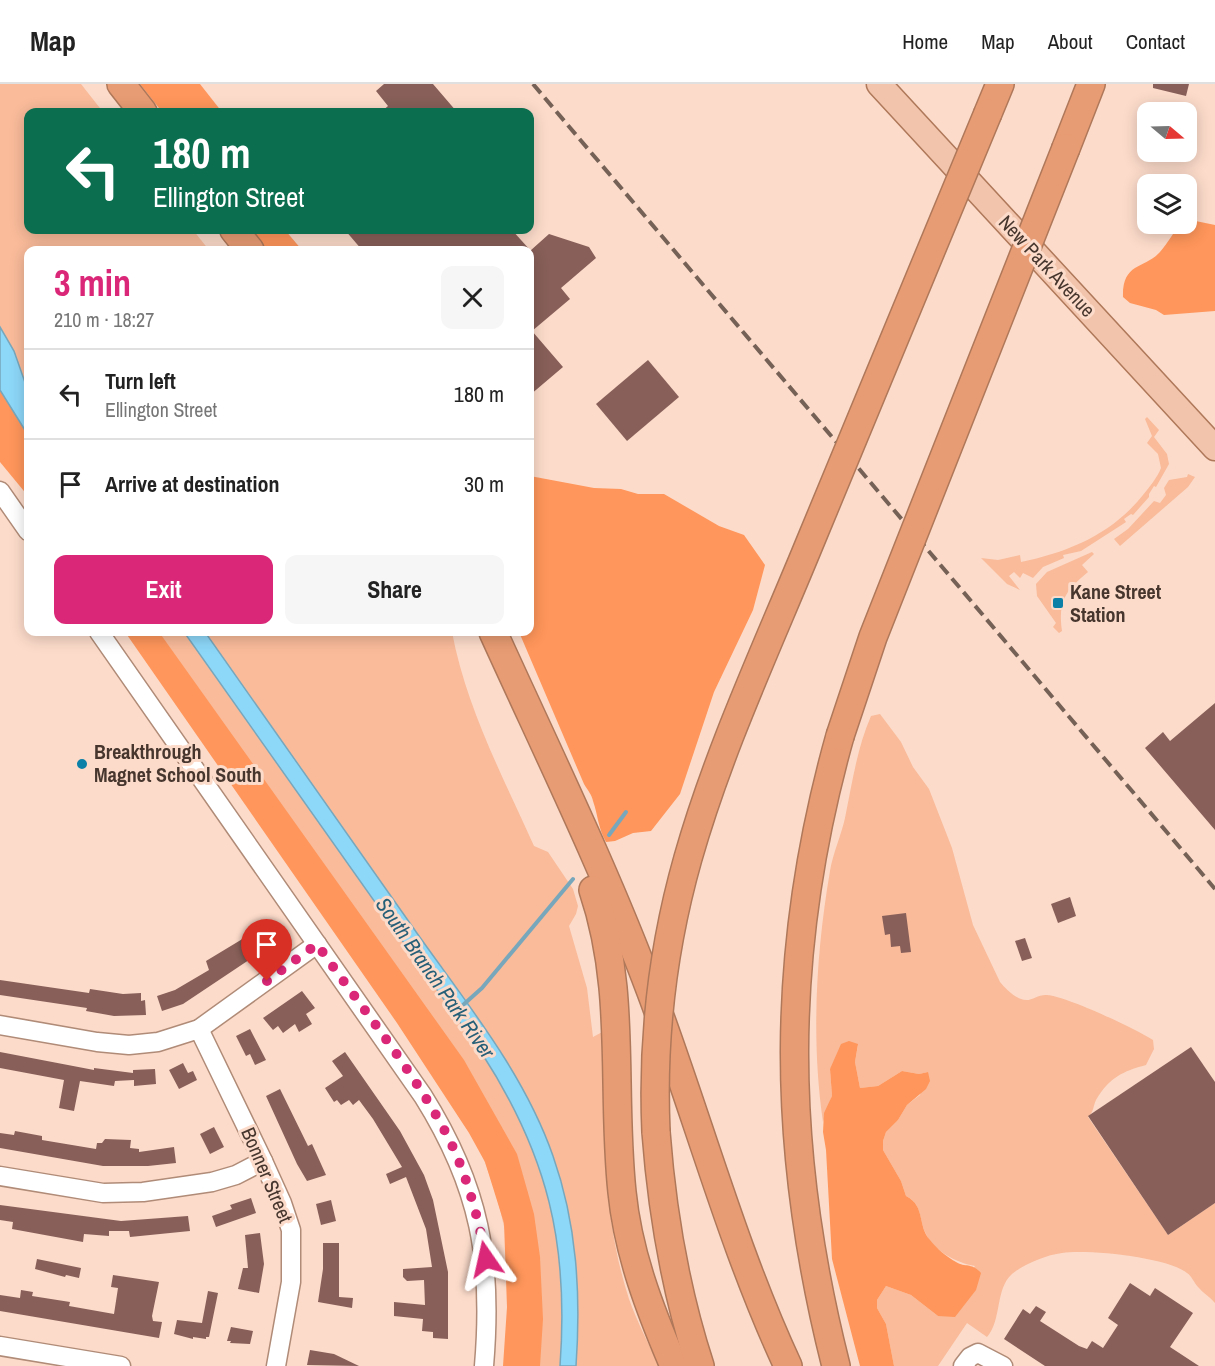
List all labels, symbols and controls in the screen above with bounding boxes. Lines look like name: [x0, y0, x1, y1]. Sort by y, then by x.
text: Map: [30, 22, 76, 60]
text: Home: [902, 27, 948, 56]
text: Map: [981, 27, 1015, 56]
text: About: [1048, 27, 1093, 56]
text: Contact: [1126, 27, 1185, 56]
north arrow: [1137, 102, 1197, 162]
map controls: [1137, 102, 1197, 234]
text: 180 m: [153, 125, 251, 181]
icon: left: [54, 132, 132, 210]
button: layers: [1137, 174, 1197, 234]
text: Ellington Street: [153, 179, 304, 215]
street label: New Park Avenue: [993, 209, 1102, 322]
text: 3 min: [54, 259, 131, 307]
button: close: [441, 266, 504, 329]
text: 210 m · 18:27: [54, 306, 154, 333]
text: Turn left: [105, 366, 176, 396]
icon: left: [54, 378, 87, 411]
text: 180 m: [454, 379, 504, 409]
text: Ellington Street: [105, 396, 217, 423]
icon: arrive: [54, 468, 87, 501]
text: Arrive at destination: [105, 469, 279, 499]
text: 30 m: [464, 469, 504, 499]
button: Exit: [54, 555, 273, 624]
button: Share: [285, 555, 504, 624]
place label: Kane Street Station: [1070, 578, 1162, 628]
marker: Kane Street Station: [1051, 596, 1065, 610]
place label: Breakthrough Magnet School South: [94, 738, 262, 788]
marker: Breakthrough Magnet School South: [75, 757, 89, 771]
water label: South Branch Park River: [369, 891, 503, 1065]
pin: [241, 919, 292, 981]
icon: arrive: [250, 928, 283, 961]
street label: Bonner Street: [235, 1123, 300, 1227]
position arrow: [454, 1227, 518, 1291]

